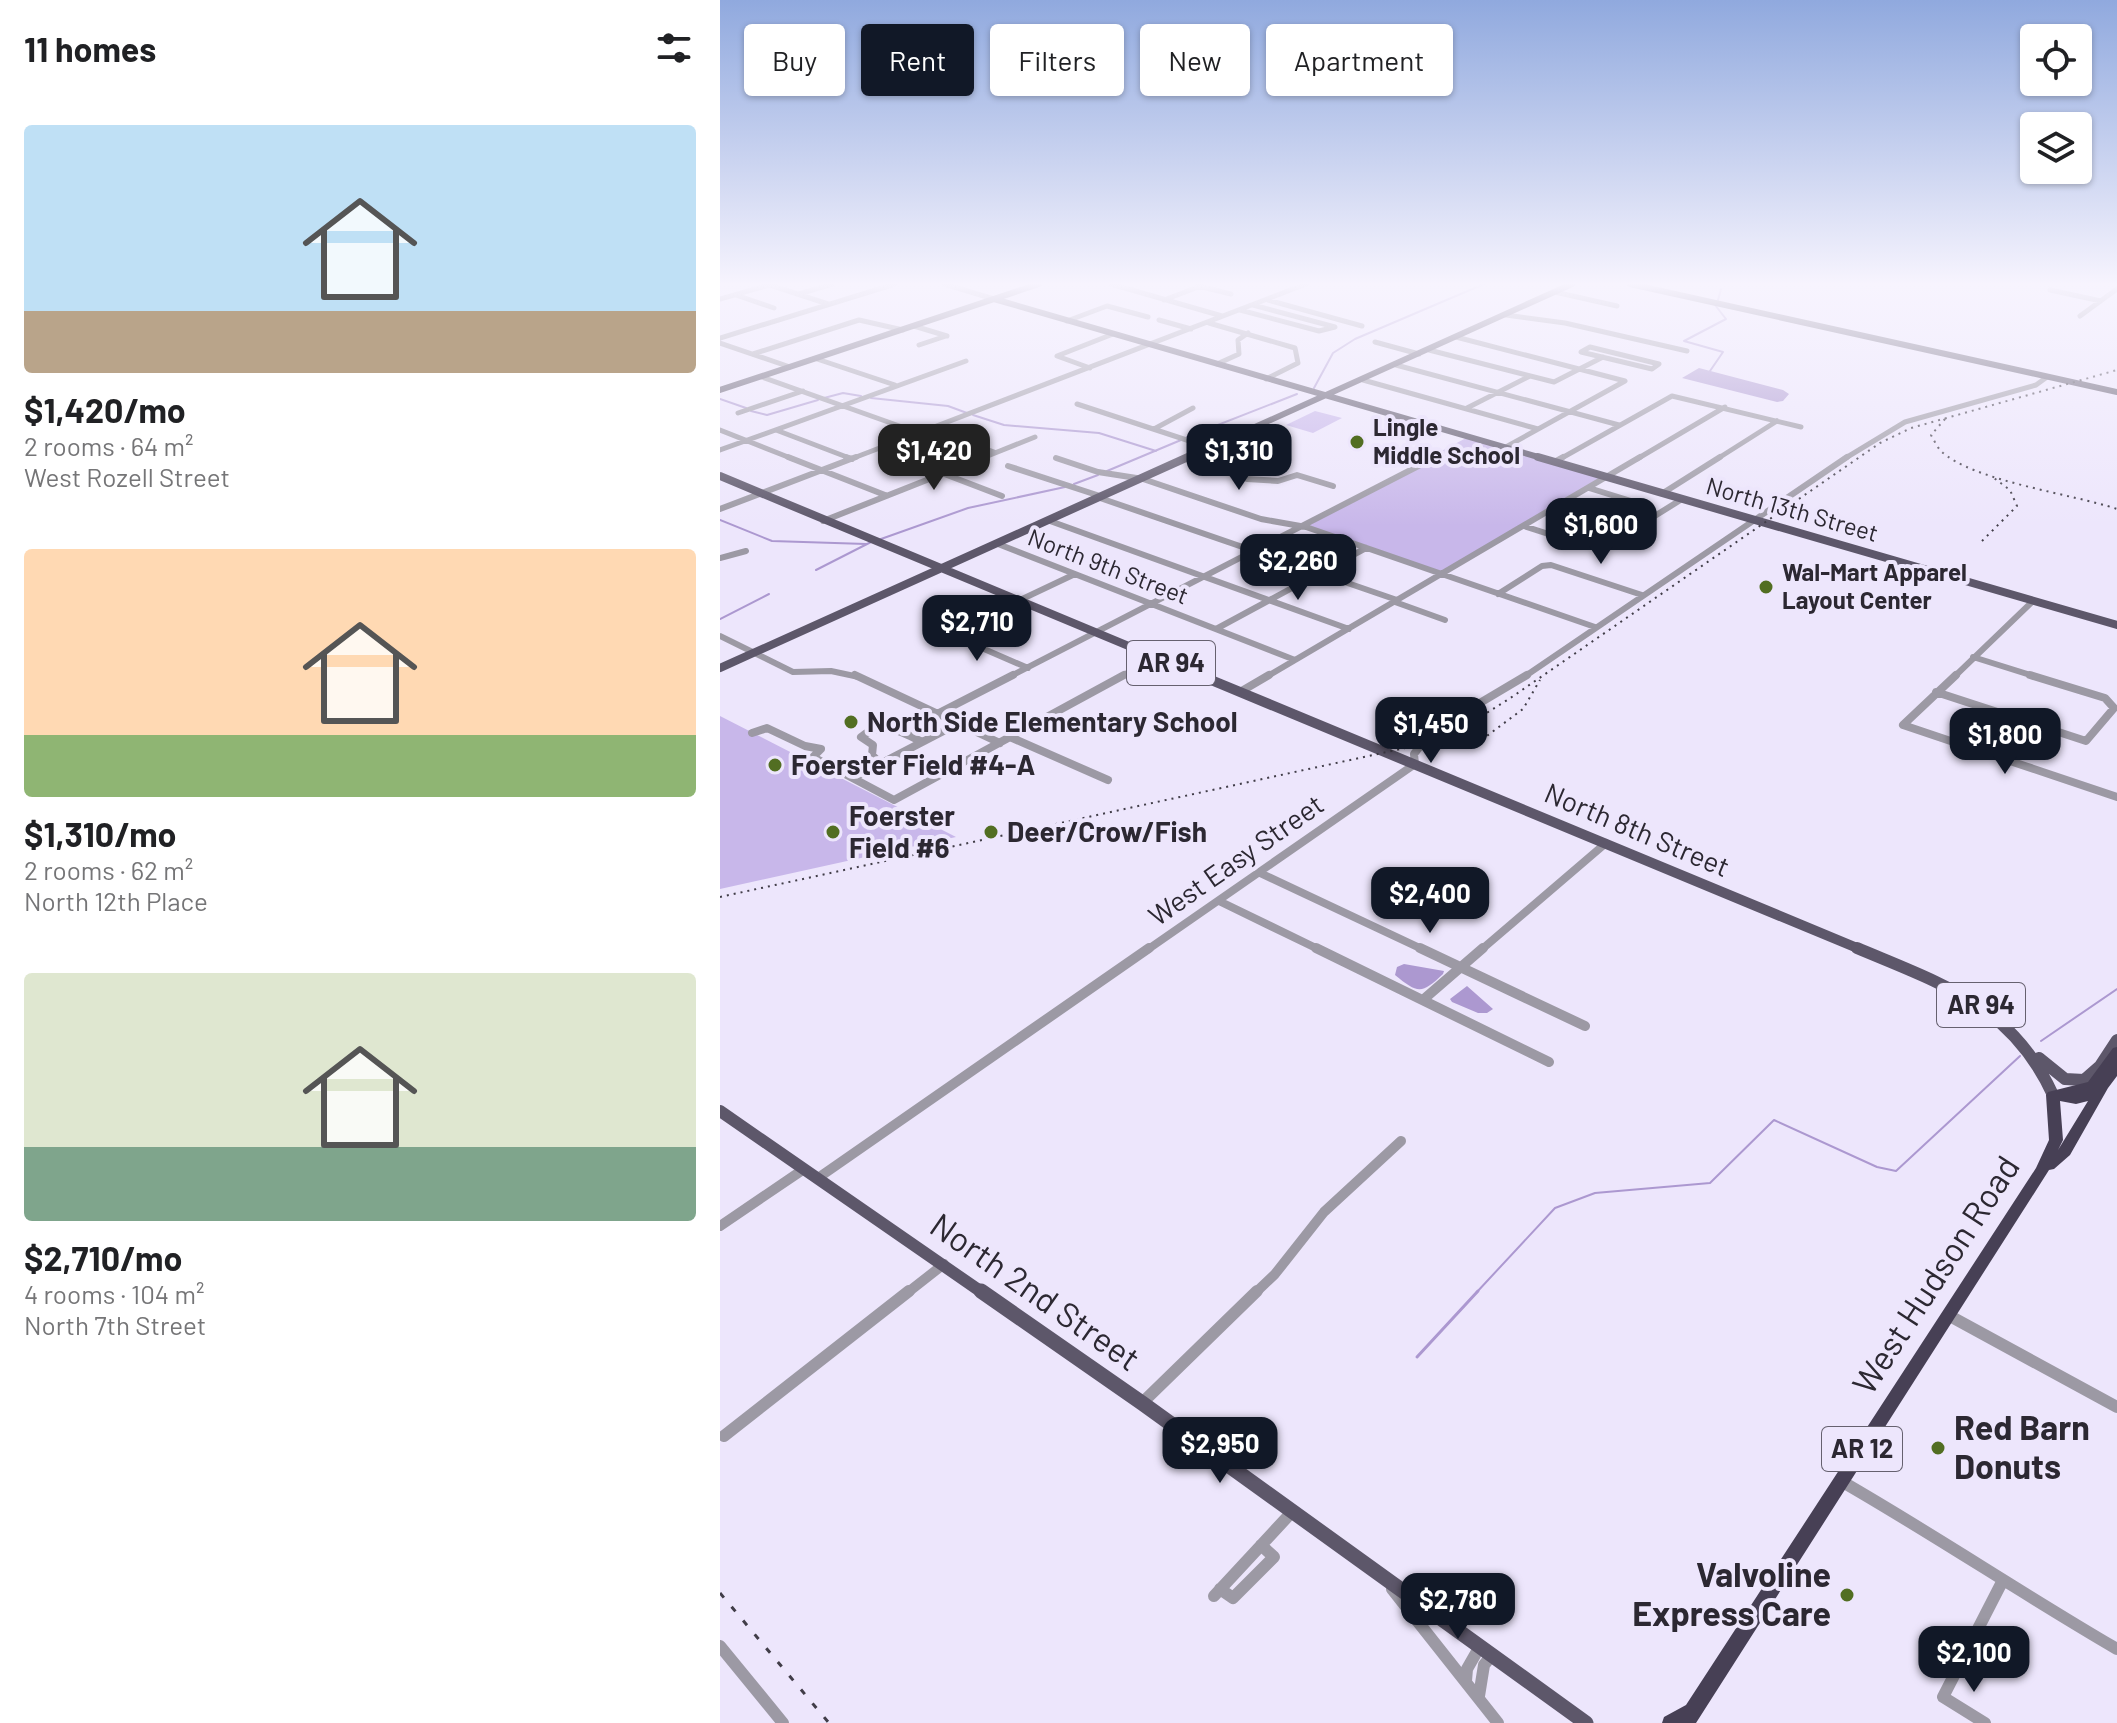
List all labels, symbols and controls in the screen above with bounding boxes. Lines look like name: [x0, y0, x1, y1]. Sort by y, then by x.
chip: Buy: [744, 24, 845, 96]
chip: Rent: [861, 24, 974, 96]
chip: Filters: [990, 24, 1124, 96]
chip: New: [1140, 24, 1250, 96]
chip: Apartment: [1266, 24, 1453, 96]
map controls: [2020, 24, 2092, 184]
button: locate: [2020, 24, 2092, 96]
icon: filters: [652, 26, 696, 70]
text: 11 homes: [24, 28, 156, 69]
button: layers: [2020, 112, 2092, 184]
icon: home: [288, 177, 432, 321]
text: $1,420/mo: [24, 389, 186, 430]
place label: Lingle Middle School: [1373, 412, 1520, 469]
pin: $1,420: [869, 424, 999, 492]
pin: $1,310: [1174, 424, 1304, 492]
text: 2 rooms · 64 m²: [24, 430, 194, 461]
marker: Lingle Middle School: [1348, 433, 1366, 451]
text: $1,420: [896, 434, 972, 465]
text: $1,310: [1205, 434, 1273, 465]
text: West Rozell Street: [24, 461, 230, 492]
street label: North 13th Street: [1703, 470, 1882, 547]
pin: $1,600: [1536, 498, 1666, 566]
text: $1,600: [1564, 508, 1638, 539]
street label: North 9th Street: [1024, 522, 1193, 609]
pin: $2,260: [1233, 534, 1363, 602]
text: $2,260: [1258, 544, 1338, 575]
place label: Wal-Mart Apparel Layout Center: [1782, 557, 1967, 614]
marker: Wal-Mart Apparel Layout Center: [1757, 578, 1775, 596]
pin: $2,710: [912, 595, 1042, 663]
icon: home: [288, 601, 432, 745]
text: $2,710: [940, 605, 1014, 636]
road number: AR 94: [1127, 641, 1215, 685]
pin: $1,450: [1366, 697, 1496, 765]
place label: North Side Elementary School: [867, 704, 1238, 738]
text: $1,450: [1393, 707, 1469, 738]
pin: $1,800: [1940, 708, 2070, 776]
marker: North Side Elementary School: [842, 713, 860, 731]
text: $1,800: [1968, 718, 2042, 749]
place label: Foerster Field #4-A: [791, 747, 1036, 781]
marker: Foerster Field #4-A: [766, 756, 784, 774]
street label: North 8th Street: [1540, 775, 1735, 883]
street label: West Easy Street: [1141, 786, 1330, 932]
place label: Foerster Field #6: [849, 798, 955, 864]
text: $1,310/mo: [24, 813, 177, 854]
place label: Deer/Crow/Fish: [1007, 814, 1207, 848]
marker: Foerster Field #6: [824, 823, 842, 841]
marker: Deer/Crow/Fish: [982, 823, 1000, 841]
text: 2 rooms · 62 m²: [24, 854, 193, 885]
pin: $2,400: [1365, 867, 1495, 935]
text: $2,400: [1389, 877, 1471, 908]
text: North 12th Place: [24, 885, 208, 916]
road number: AR 94: [1937, 983, 2025, 1027]
icon: home: [288, 1025, 432, 1169]
street label: West Hudson Road: [1842, 1147, 2027, 1401]
street label: North 2nd Street: [923, 1203, 1149, 1378]
text: $2,710/mo: [24, 1237, 182, 1278]
text: 4 rooms · 104 m²: [24, 1278, 204, 1309]
text: North 7th Street: [24, 1309, 206, 1340]
place label: Red Barn Donuts: [1954, 1406, 2090, 1486]
pin: $2,950: [1155, 1417, 1285, 1485]
text: $2,950: [1181, 1427, 1259, 1458]
road number: AR 12: [1822, 1427, 1902, 1471]
marker: Red Barn Donuts: [1929, 1439, 1947, 1457]
place label: Valvoline Express Care: [1632, 1553, 1831, 1633]
pin: $2,780: [1393, 1573, 1523, 1641]
text: $2,780: [1419, 1583, 1497, 1614]
marker: Valvoline Express Care: [1838, 1586, 1856, 1604]
pin: $2,100: [1909, 1626, 2039, 1694]
text: $2,100: [1936, 1636, 2012, 1667]

